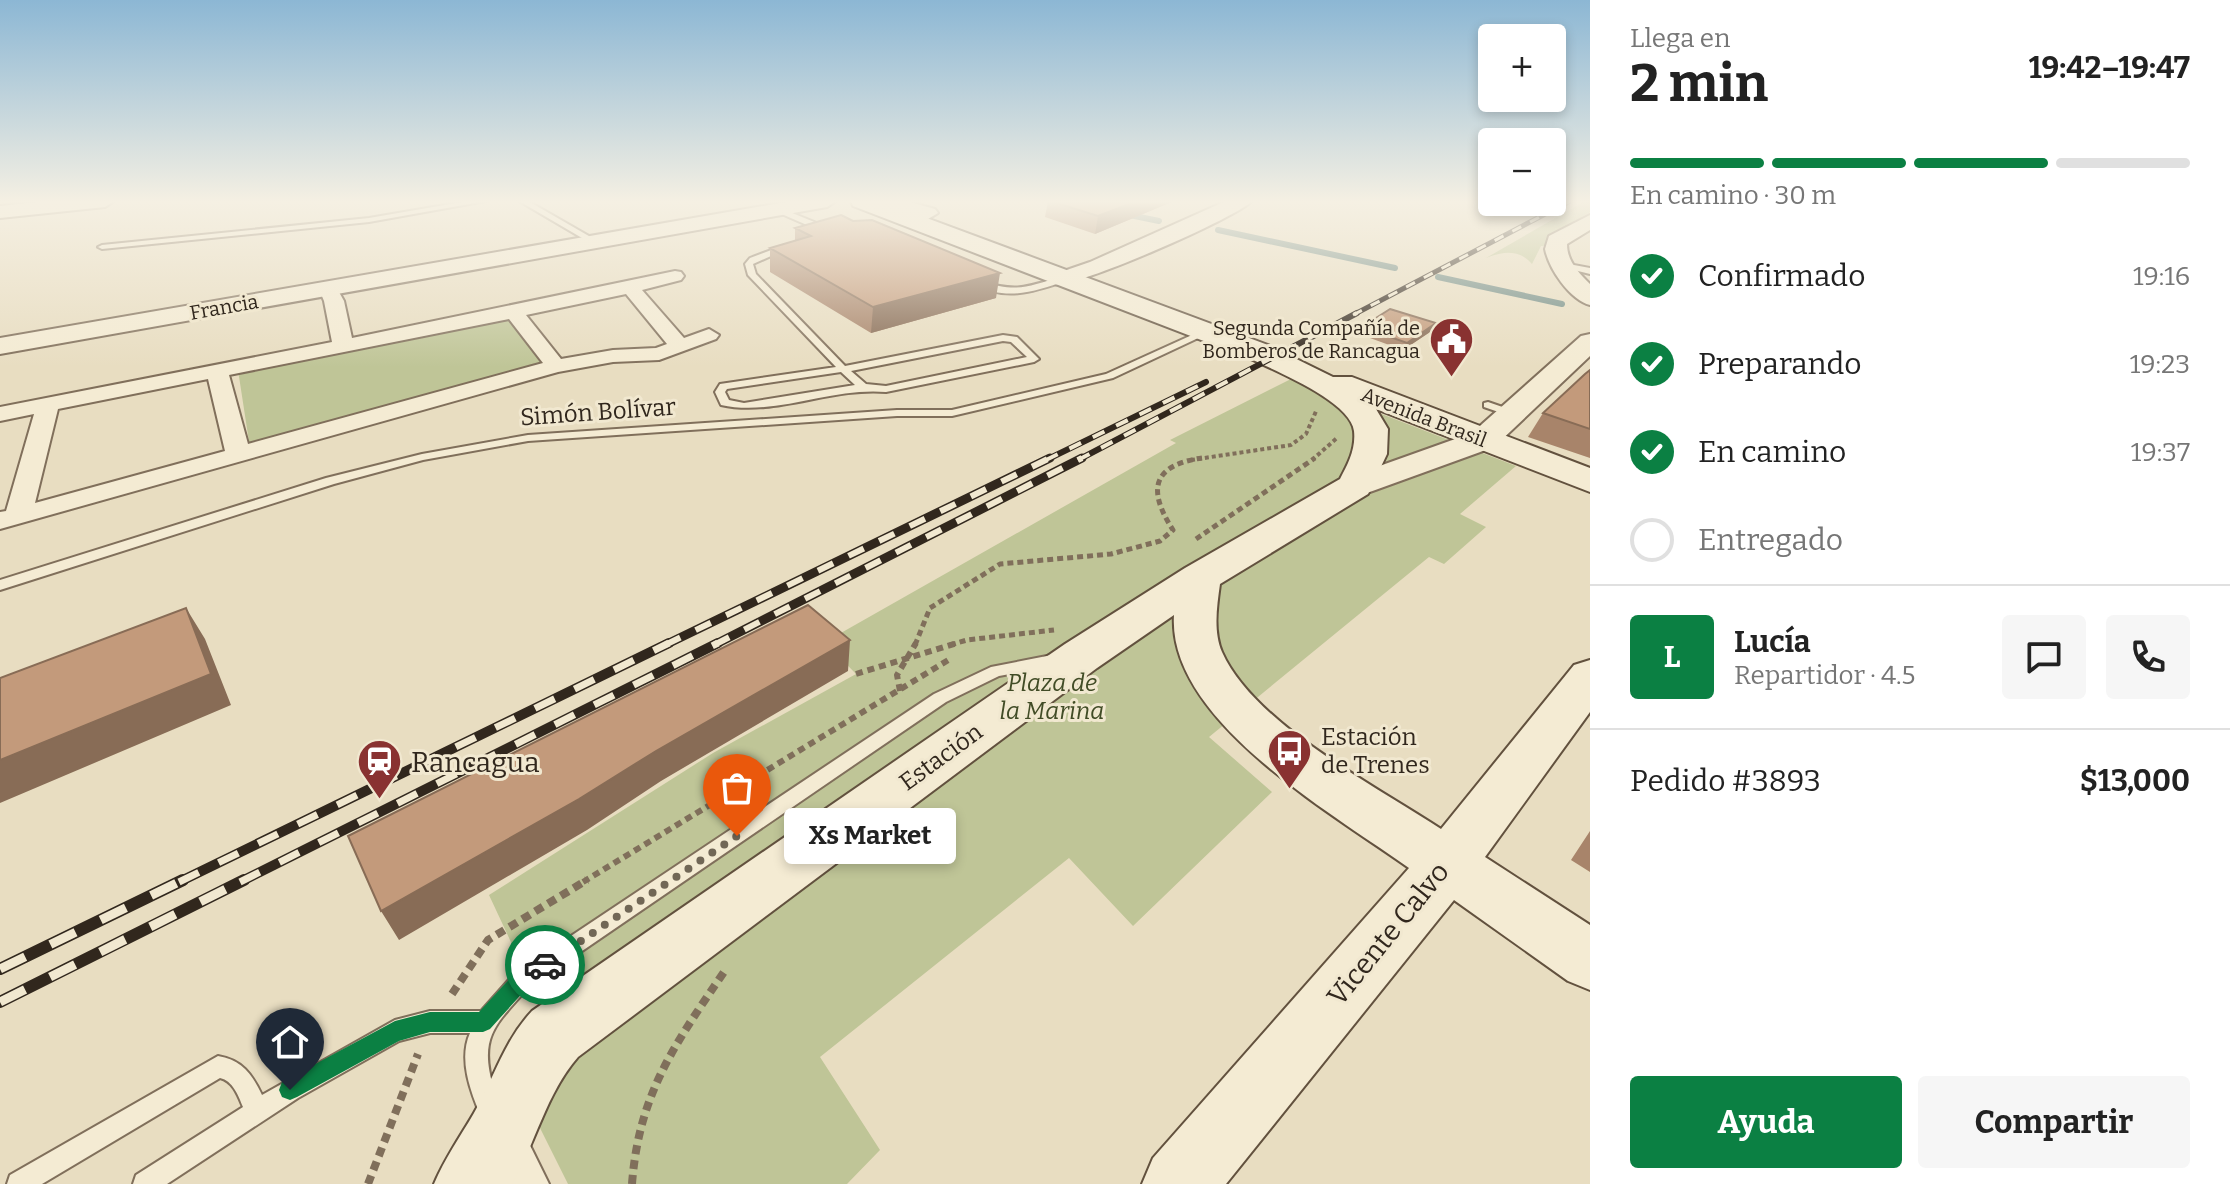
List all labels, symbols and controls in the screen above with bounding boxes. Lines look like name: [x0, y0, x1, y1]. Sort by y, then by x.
text: Llega en: [1630, 23, 1730, 54]
map controls: [1478, 24, 1566, 216]
button: +: [1478, 24, 1566, 112]
text: 19:42–19:47: [2029, 50, 2190, 86]
text: 2 min: [1630, 52, 1768, 115]
button: −: [1478, 128, 1566, 216]
text: En camino · 30 m: [1630, 180, 1836, 211]
icon: check: [1630, 254, 1674, 298]
text: Confirmado: [1698, 258, 1865, 294]
text: 19:16: [2133, 261, 2190, 292]
street label: Francia: [188, 289, 260, 325]
place label: Segunda Compañía de Bomberos de Rancagua: [1202, 316, 1420, 363]
public building icon: Segunda Compañía de Bomberos de Rancagua: [1427, 316, 1475, 379]
icon: check: [1630, 342, 1674, 386]
text: Preparando: [1698, 346, 1862, 382]
text: 19:23: [2130, 349, 2190, 380]
street label: Avenida Brasil: [1358, 382, 1490, 452]
street label: Simón Bolívar: [519, 393, 677, 431]
icon: check: [1630, 430, 1674, 474]
text: En camino: [1698, 434, 1846, 470]
text: 19:37: [2131, 437, 2190, 468]
text: Entregado: [1698, 522, 1843, 558]
button: chat: [2002, 615, 2086, 699]
button: phone: [2106, 615, 2190, 699]
text: Lucía: [1734, 624, 1811, 660]
text: L: [1664, 639, 1680, 675]
text: Repartidor · 4.5: [1734, 660, 1915, 691]
park label: Plaza de la Marina: [1000, 669, 1104, 725]
street label: Estación: [894, 718, 988, 796]
place label: Estación de Trenes: [1321, 723, 1430, 779]
bus stop icon: Estación de Trenes: [1266, 727, 1314, 790]
station icon: Rancagua: [356, 738, 404, 801]
place label: Rancagua: [411, 746, 540, 779]
pin: [703, 754, 771, 836]
text: Pedido #3893: [1630, 763, 1821, 799]
text: $13,000: [2080, 763, 2190, 799]
icon: bag: [715, 766, 759, 810]
callout: Xs Market: [785, 808, 957, 864]
text: Xs Market: [808, 820, 932, 851]
street label: Vicente Calvo: [1320, 856, 1456, 1012]
courier: [505, 925, 585, 1005]
icon: car: [523, 943, 567, 987]
pin: [256, 1008, 324, 1090]
icon: home: [268, 1020, 312, 1064]
button: Ayuda: [1630, 1076, 1902, 1168]
button: Compartir: [1918, 1076, 2190, 1168]

